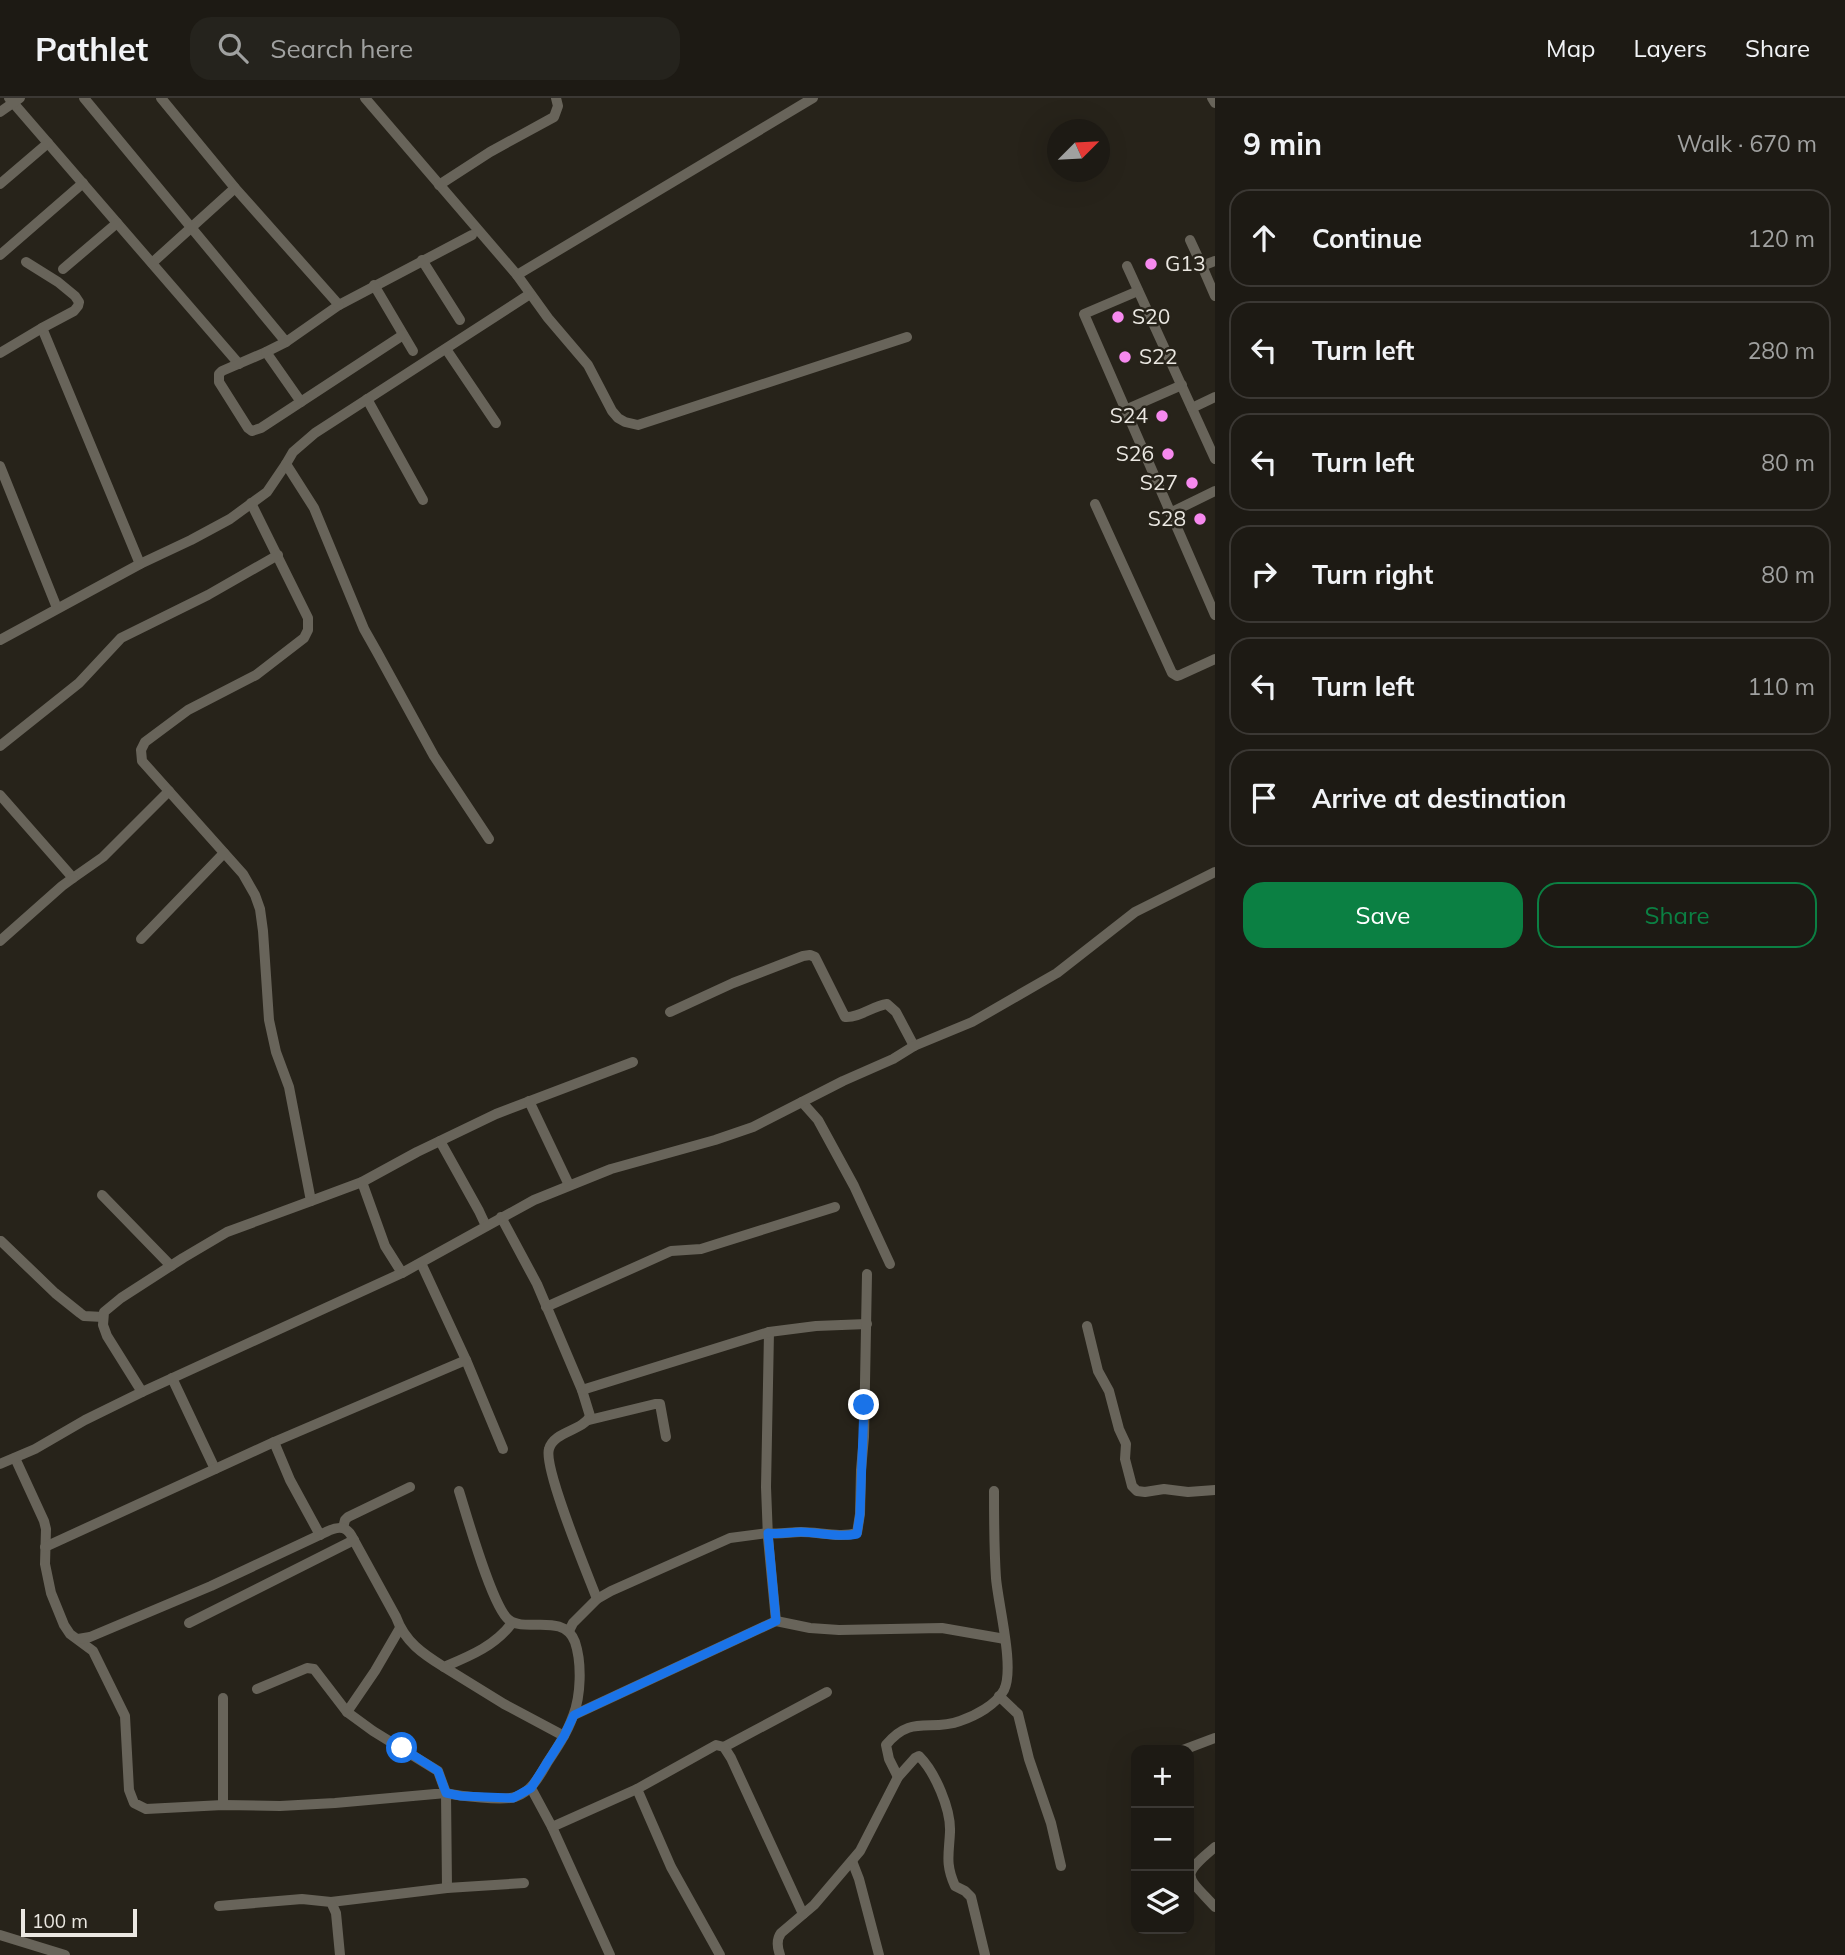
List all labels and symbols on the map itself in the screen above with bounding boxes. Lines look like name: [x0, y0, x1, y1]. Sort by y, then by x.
north arrow: [1047, 119, 1110, 182]
place label: G13: [1165, 250, 1206, 276]
marker: G13: [1143, 256, 1159, 272]
place label: S20: [1132, 303, 1170, 329]
marker: S20: [1110, 309, 1126, 325]
place label: S22: [1139, 343, 1177, 369]
marker: S22: [1117, 349, 1133, 365]
place label: S24: [1110, 402, 1148, 428]
marker: S24: [1154, 408, 1170, 424]
place label: S26: [1116, 440, 1154, 466]
marker: S26: [1160, 446, 1176, 462]
place label: S27: [1140, 469, 1178, 495]
marker: S27: [1184, 475, 1200, 491]
place label: S28: [1148, 505, 1186, 531]
marker: S28: [1192, 511, 1208, 527]
route end: [848, 1389, 879, 1420]
route start: [386, 1732, 417, 1763]
scale bar: [21, 1906, 136, 1938]

